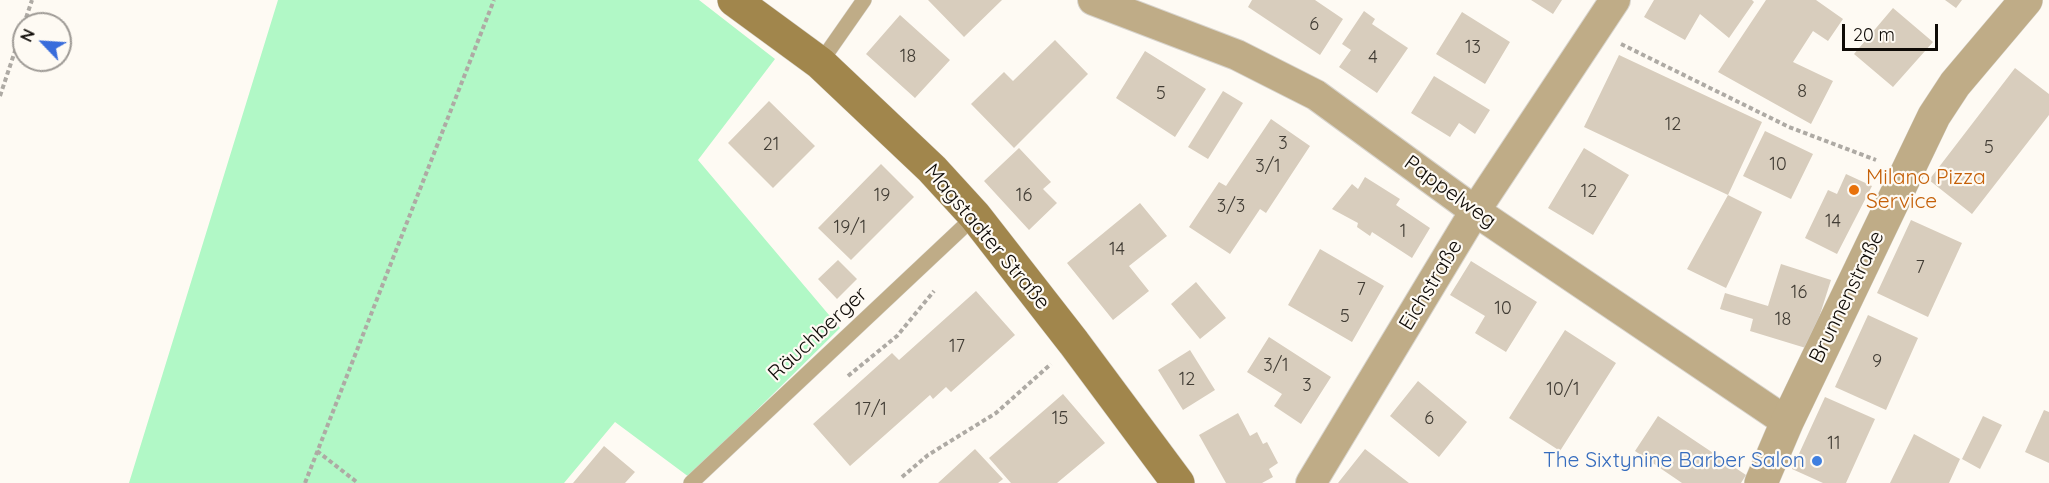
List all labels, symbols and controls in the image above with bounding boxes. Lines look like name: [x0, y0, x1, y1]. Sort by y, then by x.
north arrow: [12, 12, 72, 72]
scale bar: [1845, 12, 1941, 50]
house number: 6: [1309, 14, 1319, 36]
text: 20 m: [1853, 23, 1895, 46]
text: N: [16, 26, 39, 45]
house number: 13: [1465, 37, 1481, 59]
house number: 18: [900, 46, 916, 68]
house number: 4: [1368, 47, 1378, 69]
house number: 8: [1797, 81, 1807, 103]
house number: 5: [1156, 83, 1166, 105]
house number: 12: [1665, 114, 1681, 136]
house number: 3: [1278, 133, 1288, 155]
house number: 21: [763, 134, 779, 156]
house number: 5: [1984, 137, 1994, 159]
street label: Pappelweg: [1399, 150, 1501, 234]
house number: 10: [1769, 154, 1787, 176]
house number: 3/1: [1255, 156, 1281, 178]
street label: Magstadter Straße: [919, 159, 1055, 315]
place label: Milano Pizza Service: [1866, 165, 1986, 215]
house number: 12: [1581, 181, 1597, 203]
marker: Milano Pizza Service: [1847, 183, 1861, 197]
house number: 19: [874, 185, 890, 207]
house number: 16: [1016, 185, 1032, 207]
house number: 3/3: [1217, 196, 1245, 218]
house number: 14: [1825, 211, 1841, 233]
house number: 19/1: [834, 217, 866, 239]
house number: 1: [1400, 221, 1406, 243]
street label: Brunnenstraße: [1804, 227, 1890, 367]
street label: Eichstraße: [1394, 235, 1468, 335]
house number: 14: [1109, 239, 1125, 261]
house number: 7: [1915, 257, 1925, 279]
house number: 7: [1356, 279, 1366, 301]
street label: Räuchberger: [763, 282, 873, 386]
house number: 16: [1791, 282, 1807, 304]
house number: 10: [1494, 298, 1512, 320]
house number: 5: [1340, 306, 1350, 328]
house number: 18: [1775, 309, 1791, 331]
house number: 17: [949, 336, 965, 358]
house number: 9: [1872, 351, 1882, 373]
house number: 3/1: [1263, 355, 1289, 377]
house number: 12: [1179, 369, 1195, 391]
house number: 3: [1302, 375, 1312, 397]
house number: 10/1: [1546, 379, 1580, 401]
house number: 17/1: [855, 399, 887, 421]
house number: 15: [1052, 408, 1068, 430]
house number: 6: [1424, 408, 1434, 430]
house number: 11: [1827, 433, 1841, 455]
place label: The Sixtynine Barber Salon: [1543, 448, 1805, 474]
marker: The Sixtynine Barber Salon: [1810, 454, 1824, 468]

